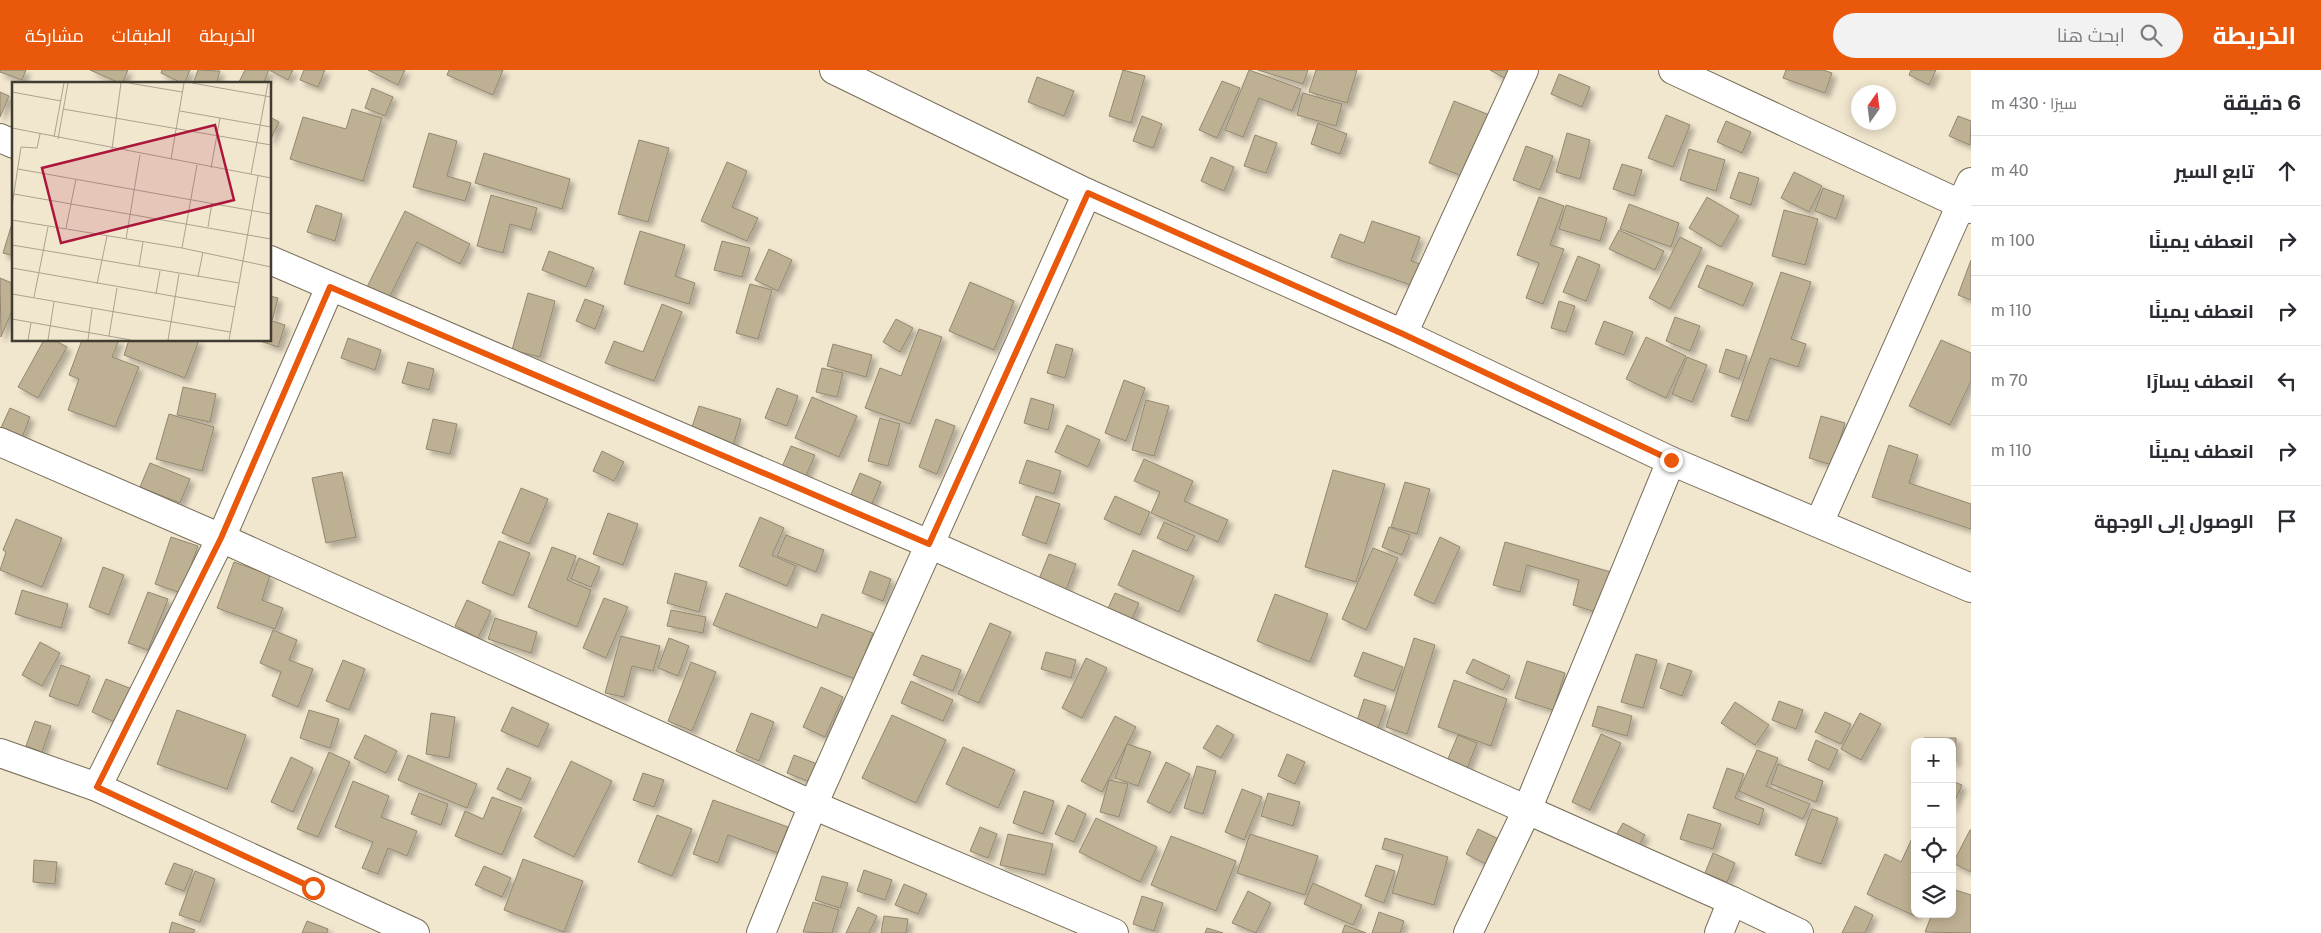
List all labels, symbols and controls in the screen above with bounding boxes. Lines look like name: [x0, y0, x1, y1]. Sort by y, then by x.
search box: [1833, 13, 2183, 58]
icon: search: [2137, 21, 2165, 49]
text: الخريطة: [2213, 21, 2296, 49]
text: ابحث هنا: [2057, 24, 2125, 46]
text: مشاركة: [25, 25, 84, 46]
text: الطبقات: [112, 25, 171, 46]
text: الخريطة: [199, 25, 256, 46]
inset map: [12, 82, 271, 341]
north arrow: [1851, 85, 1896, 130]
text: 6 دقيقة: [2223, 90, 2301, 115]
text: سيرًا · 430 m: [1991, 94, 2077, 113]
icon: ahead: [2273, 157, 2301, 185]
text: تابع السير: [2174, 160, 2254, 182]
text: 40 m: [1991, 161, 2029, 180]
icon: right: [2273, 227, 2301, 255]
text: انعطف يمينًا: [2148, 230, 2254, 252]
text: 100 m: [1991, 231, 2035, 250]
icon: right: [2273, 297, 2301, 325]
text: انعطف يمينًا: [2148, 300, 2254, 322]
text: 110 m: [1991, 301, 2032, 320]
icon: left: [2273, 367, 2301, 395]
text: انعطف يسارًا: [2146, 370, 2254, 392]
text: 70 m: [1991, 371, 2028, 390]
icon: right: [2273, 437, 2301, 465]
text: انعطف يمينًا: [2148, 440, 2254, 462]
text: 110 m: [1991, 441, 2032, 460]
route end: [1660, 449, 1683, 472]
icon: arrive: [2273, 507, 2301, 535]
text: الوصول إلى الوجهة: [2094, 510, 2254, 532]
map controls: [1911, 738, 1956, 918]
button: +: [1911, 738, 1956, 783]
button: −: [1911, 783, 1956, 828]
button: locate: [1911, 828, 1956, 873]
button: layers: [1911, 873, 1956, 918]
route start: [302, 877, 325, 900]

